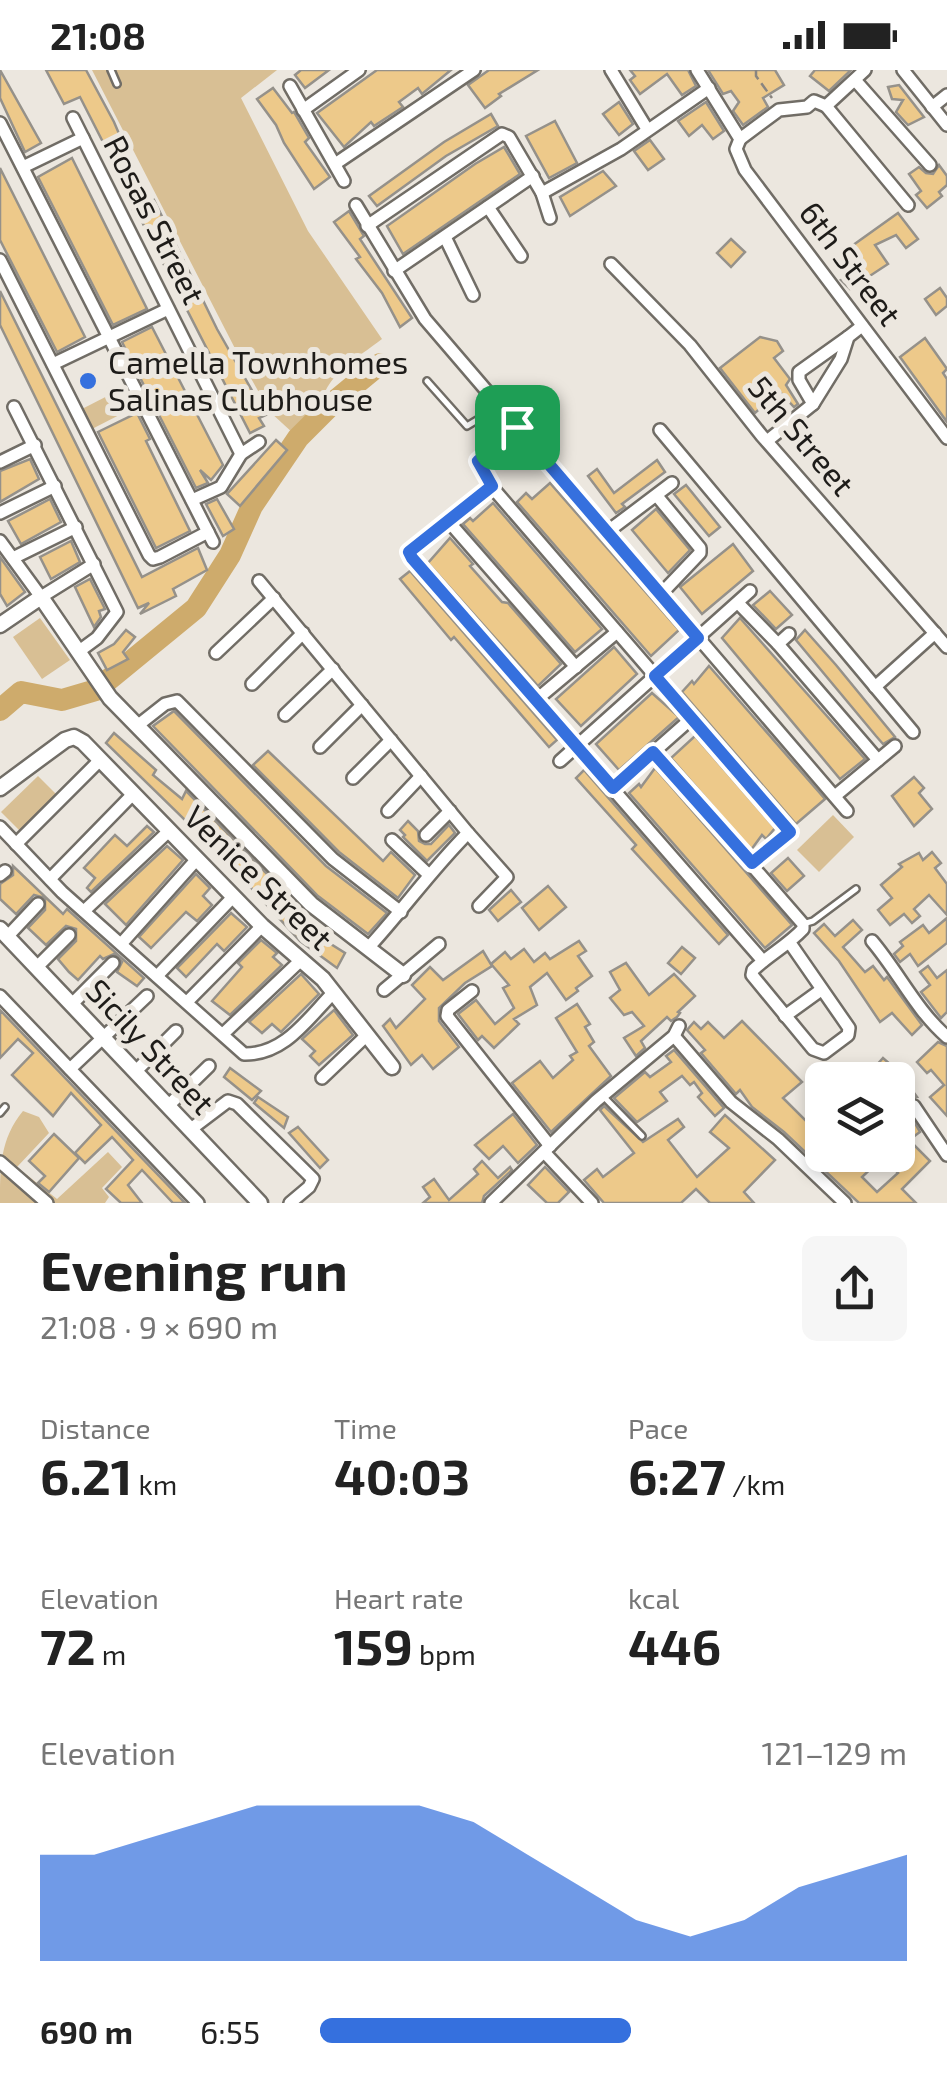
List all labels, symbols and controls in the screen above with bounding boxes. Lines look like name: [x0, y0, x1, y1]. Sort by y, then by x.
text: 21:08: [50, 12, 146, 58]
street label: Rosas Street: [97, 129, 214, 310]
street label: 6th Street: [793, 193, 910, 332]
place label: Camella Townhomes Salinas Clubhouse: [108, 342, 408, 417]
street label: 5th Street: [742, 367, 863, 502]
marker: Camella Townhomes Salinas Clubhouse: [77, 370, 99, 392]
pin: [475, 385, 560, 470]
icon: arrive: [490, 400, 545, 455]
street label: Venice Street: [178, 797, 341, 956]
street label: Sicily Street: [79, 970, 224, 1121]
map controls: [805, 1062, 915, 1172]
button: layers: [805, 1062, 915, 1172]
text: Evening run: [40, 1236, 348, 1302]
button: share: [802, 1236, 907, 1341]
text: 21:08 · 9 × 690 m: [40, 1307, 278, 1345]
text: Distance: [40, 1411, 151, 1445]
text: Time: [334, 1411, 397, 1445]
text: Pace: [628, 1411, 688, 1445]
text: 6.21: [40, 1445, 132, 1505]
text: 40:03: [334, 1445, 470, 1505]
text: 6:27: [628, 1445, 726, 1505]
text: km: [132, 1467, 177, 1501]
text: /km: [726, 1467, 785, 1501]
text: Elevation: [40, 1581, 159, 1615]
text: Heart rate: [334, 1581, 464, 1615]
text: kcal: [628, 1581, 679, 1615]
text: 72: [40, 1615, 95, 1675]
text: 159: [334, 1615, 413, 1675]
text: 446: [628, 1615, 721, 1675]
text: m: [95, 1637, 126, 1671]
text: bpm: [413, 1637, 476, 1671]
text: Elevation: [40, 1733, 176, 1771]
text: 121–129 m: [761, 1733, 907, 1771]
text: 690 m: [40, 2012, 133, 2050]
text: 6:55: [200, 2012, 260, 2050]

